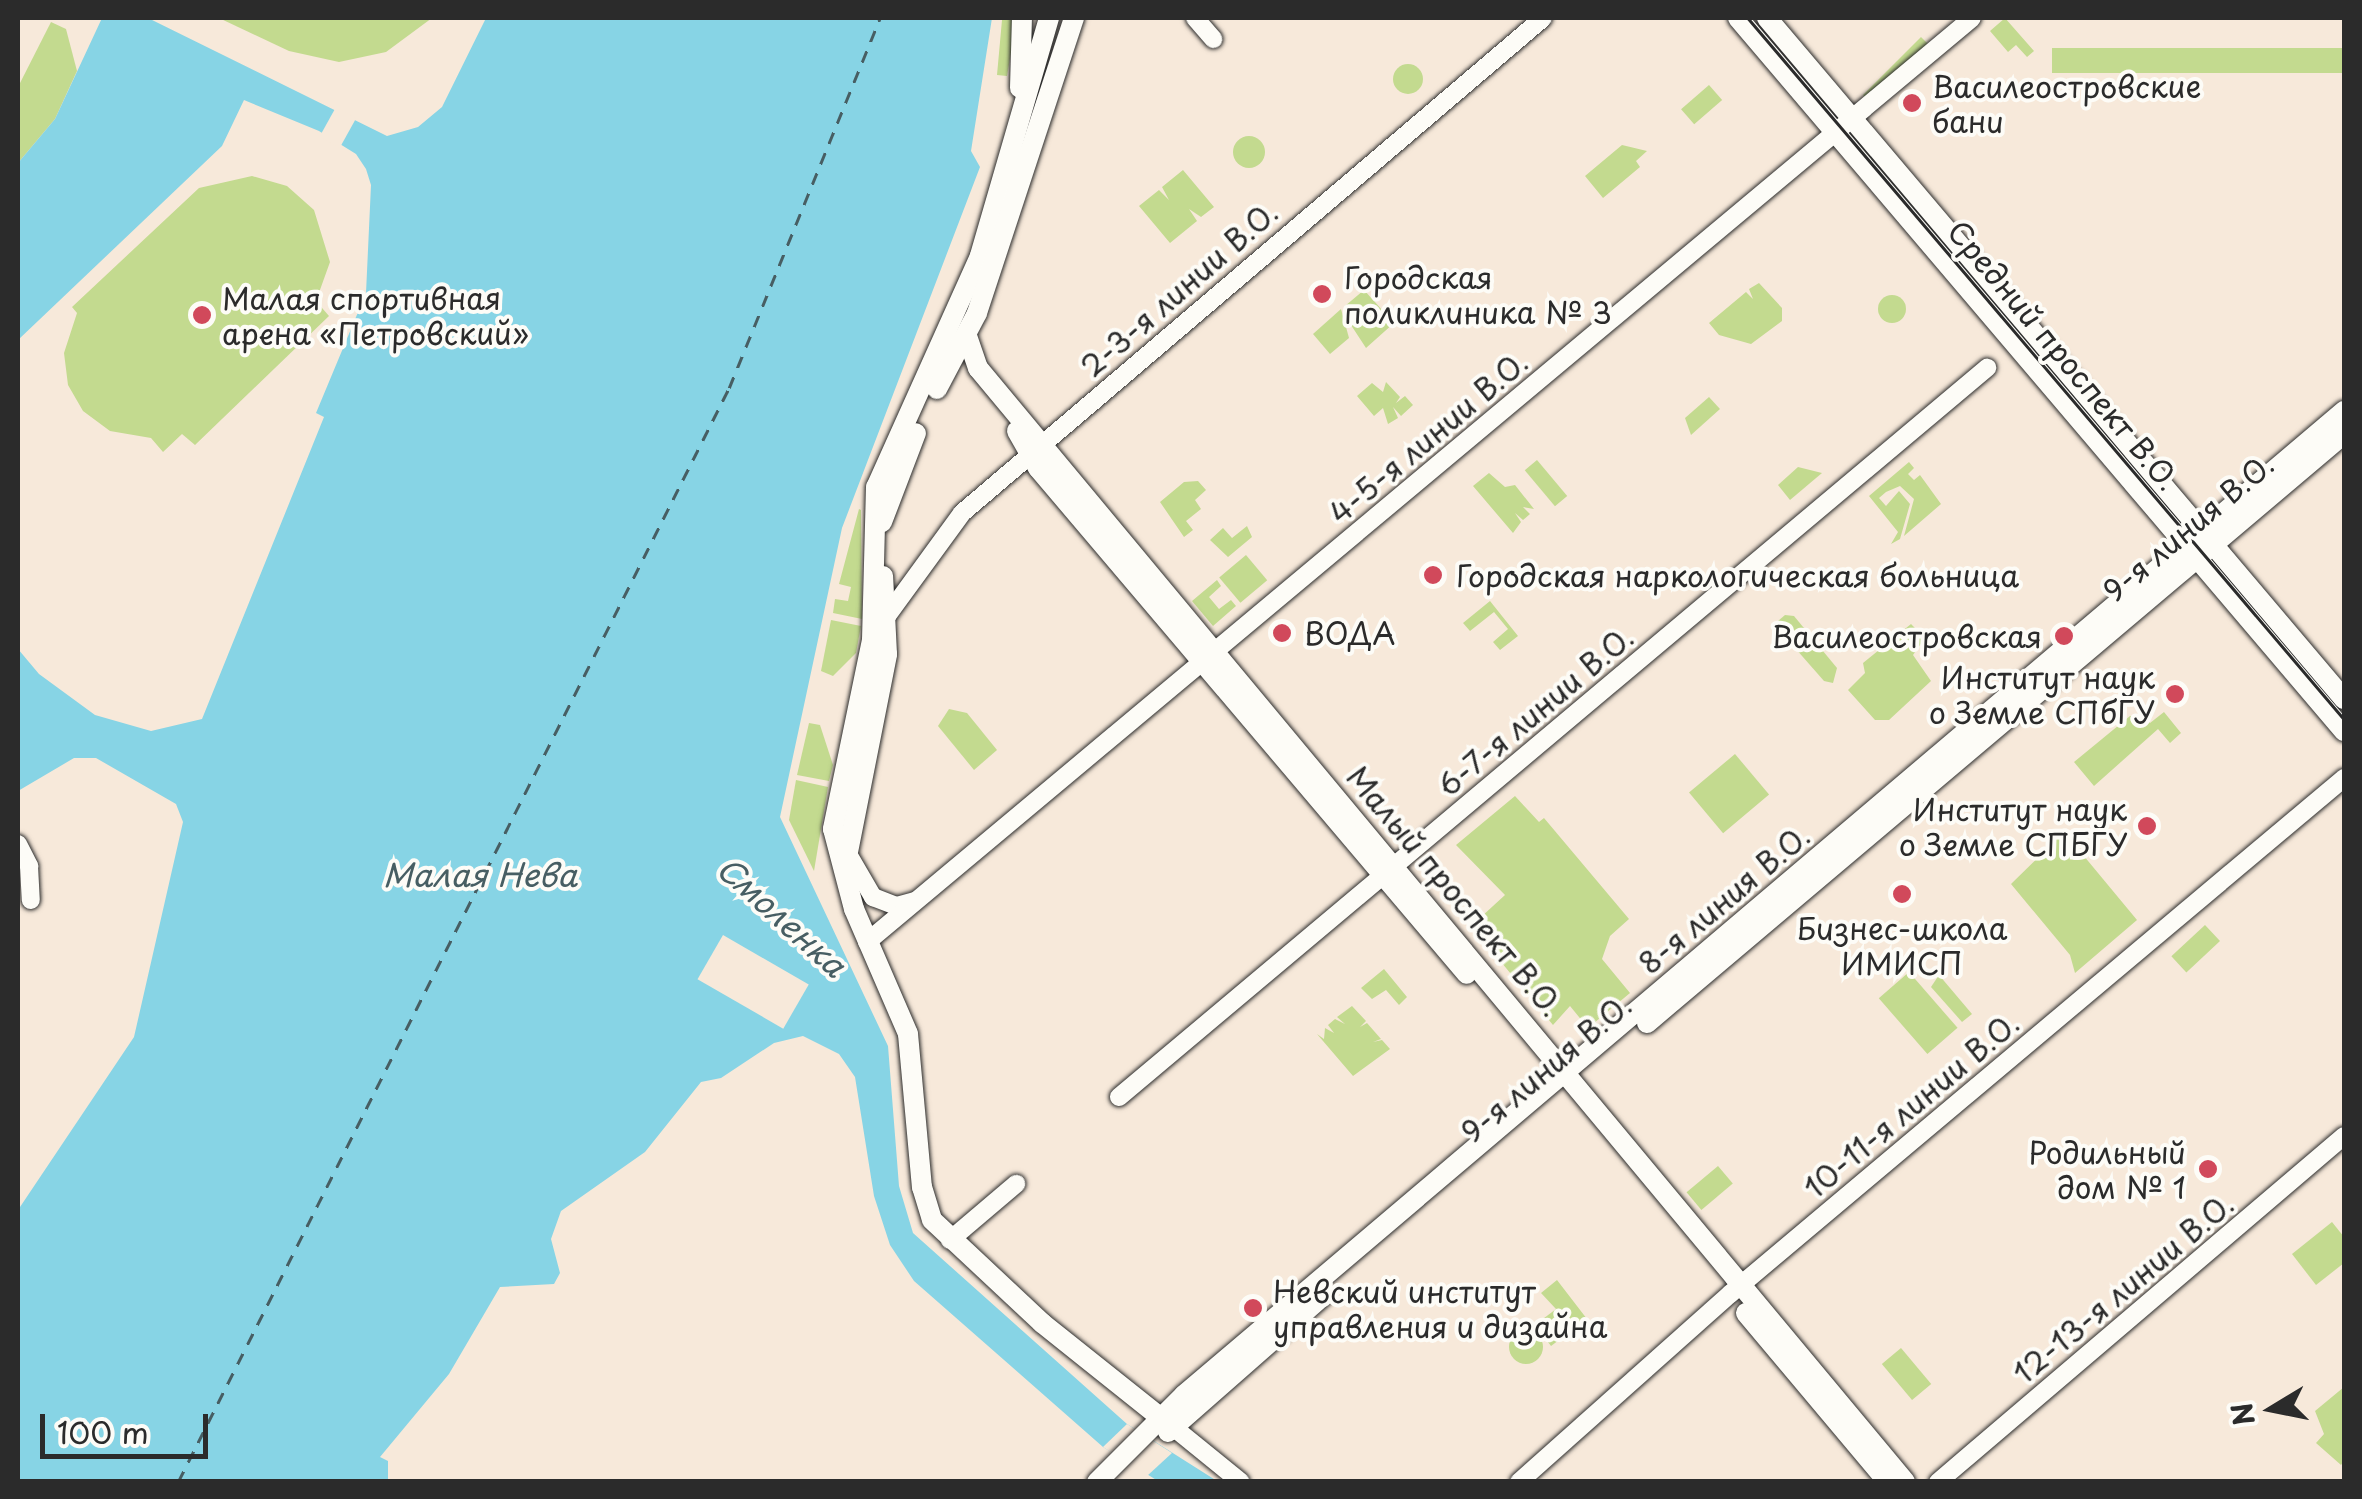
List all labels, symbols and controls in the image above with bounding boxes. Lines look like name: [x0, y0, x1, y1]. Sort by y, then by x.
place label: Василеостровские бани: [1932, 68, 2201, 138]
marker: Василеостровские бани: [1901, 92, 1923, 114]
street label: 2-3-я линии В.О.: [1073, 194, 1285, 384]
street label: Средний проспект В.О.: [1940, 212, 2188, 498]
place label: Городская поликлиника № 3: [1344, 259, 1612, 330]
place label: Малая спортивная арена «Петровский»: [222, 280, 531, 350]
marker: Городская поликлиника № 3: [1309, 281, 1335, 307]
marker: Малая спортивная арена «Петровский»: [191, 304, 213, 326]
street label: 4-5-я линии В.О.: [1322, 344, 1534, 530]
street label: 9-я линия В.О.: [2095, 445, 2281, 609]
place label: Городская наркологическая больница: [1456, 557, 2019, 593]
marker: Городская наркологическая больница: [1420, 562, 1446, 588]
place label: ВОДА: [1304, 615, 1395, 651]
place label: Василеостровская: [1771, 618, 2042, 654]
street label: 6-7-я линии В.О.: [1430, 619, 1640, 803]
marker: ВОДА: [1269, 620, 1295, 646]
marker: Василеостровская: [2051, 623, 2077, 649]
place label: Институт наук о Земле СПбГУ: [1929, 659, 2155, 730]
marker: Институт наук о Земле СПбГУ: [2164, 683, 2186, 705]
street label: Малый проспект В.О.: [1340, 758, 1570, 1024]
place label: Институт наук о Земле СПБГУ: [1899, 791, 2127, 862]
marker: Институт наук о Земле СПБГУ: [2136, 815, 2158, 837]
street label: 8-я линия В.О.: [1631, 817, 1817, 981]
water label: Смоленка: [710, 848, 854, 984]
water label: Малая Нева: [383, 855, 577, 893]
marker: Бизнес-школа ИМИСП: [1891, 883, 1913, 905]
place label: Бизнес-школа ИМИСП: [1796, 910, 2008, 980]
street label: 9-я линия В.О.: [1453, 986, 1639, 1150]
street label: 10-11-я линии В.О.: [1796, 1005, 2026, 1205]
place label: Родильный дом № 1: [2028, 1134, 2186, 1204]
marker: Родильный дом № 1: [2195, 1156, 2221, 1182]
street label: 12-13-я линии В.О.: [2006, 1185, 2240, 1391]
place label: Невский институт управления и дизайна: [1273, 1273, 1609, 1344]
marker: Невский институт управления и дизайна: [1242, 1297, 1264, 1319]
north arrow: [2222, 1359, 2322, 1459]
scale bar: [45, 1394, 212, 1456]
text: N: [2219, 1400, 2265, 1429]
text: 100 m: [57, 1409, 149, 1454]

